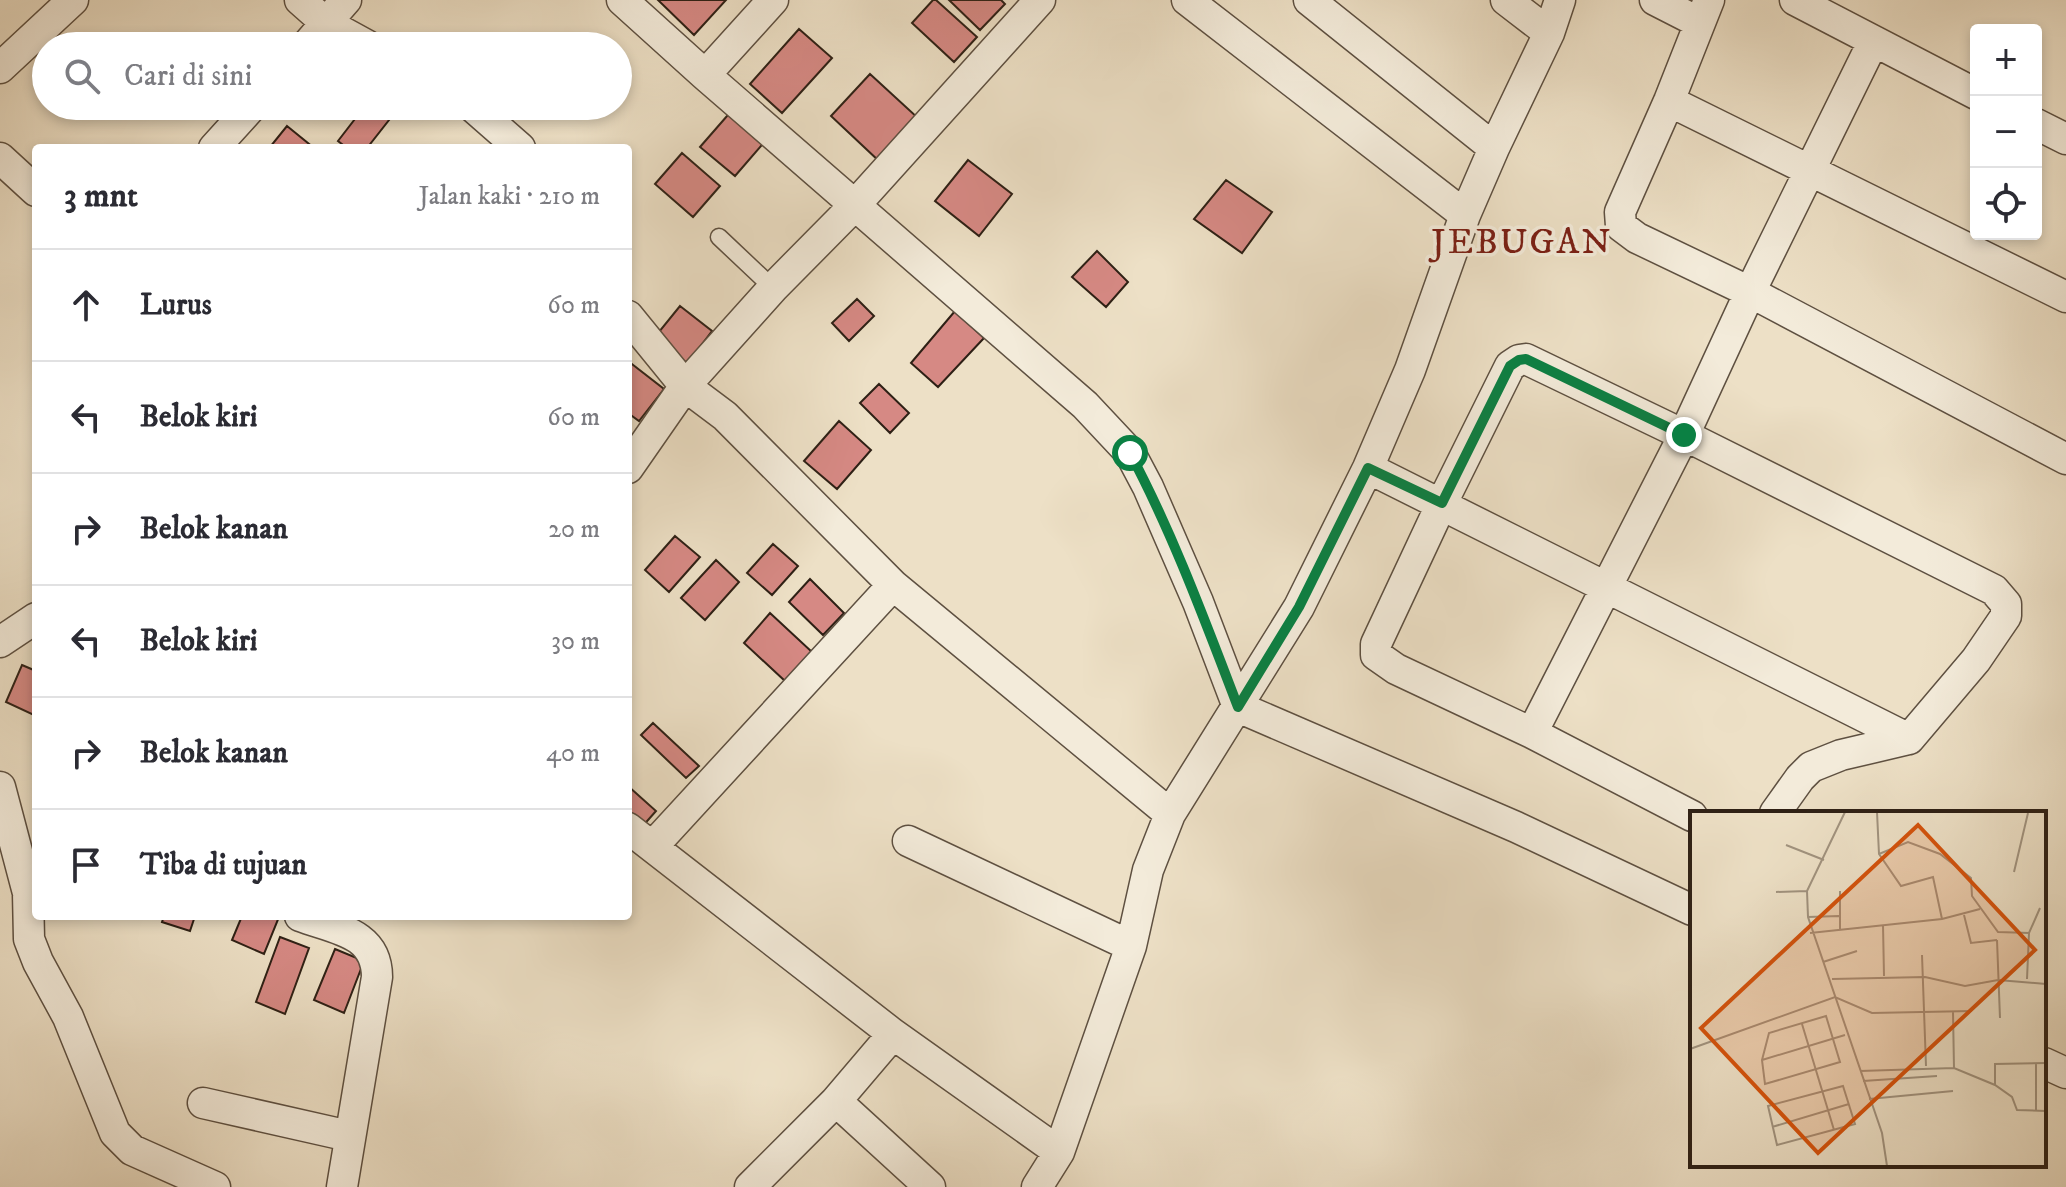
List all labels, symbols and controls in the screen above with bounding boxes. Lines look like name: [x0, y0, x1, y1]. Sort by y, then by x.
map controls: [1970, 24, 2042, 240]
button: +: [1970, 24, 2042, 96]
search box: [32, 32, 632, 120]
icon: search: [60, 54, 104, 98]
text: Cari di sini: [124, 58, 252, 95]
button: −: [1970, 96, 2042, 168]
button: locate: [1970, 168, 2042, 240]
text: 3 mnt: [64, 175, 138, 217]
text: Jalan kaki · 210 m: [419, 180, 600, 213]
district label: JEBUGAN: [1428, 220, 1613, 265]
icon: ahead: [64, 283, 108, 327]
text: Lurus: [140, 287, 212, 324]
text: 60 m: [547, 289, 600, 322]
icon: left: [64, 395, 108, 439]
text: Belok kiri: [140, 399, 258, 436]
text: 60 m: [547, 401, 600, 434]
route end: [1666, 417, 1702, 453]
route start: [1112, 435, 1148, 471]
icon: right: [64, 507, 108, 551]
text: Belok kanan: [140, 511, 288, 548]
text: 20 m: [548, 513, 600, 546]
icon: left: [64, 619, 108, 663]
text: Belok kiri: [140, 623, 258, 660]
text: 30 m: [551, 625, 600, 658]
icon: right: [64, 731, 108, 775]
text: Belok kanan: [140, 735, 288, 772]
text: 40 m: [546, 737, 600, 770]
inset map: [1690, 811, 2046, 1167]
icon: arrive: [64, 843, 108, 887]
text: Tiba di tujuan: [140, 847, 307, 884]

